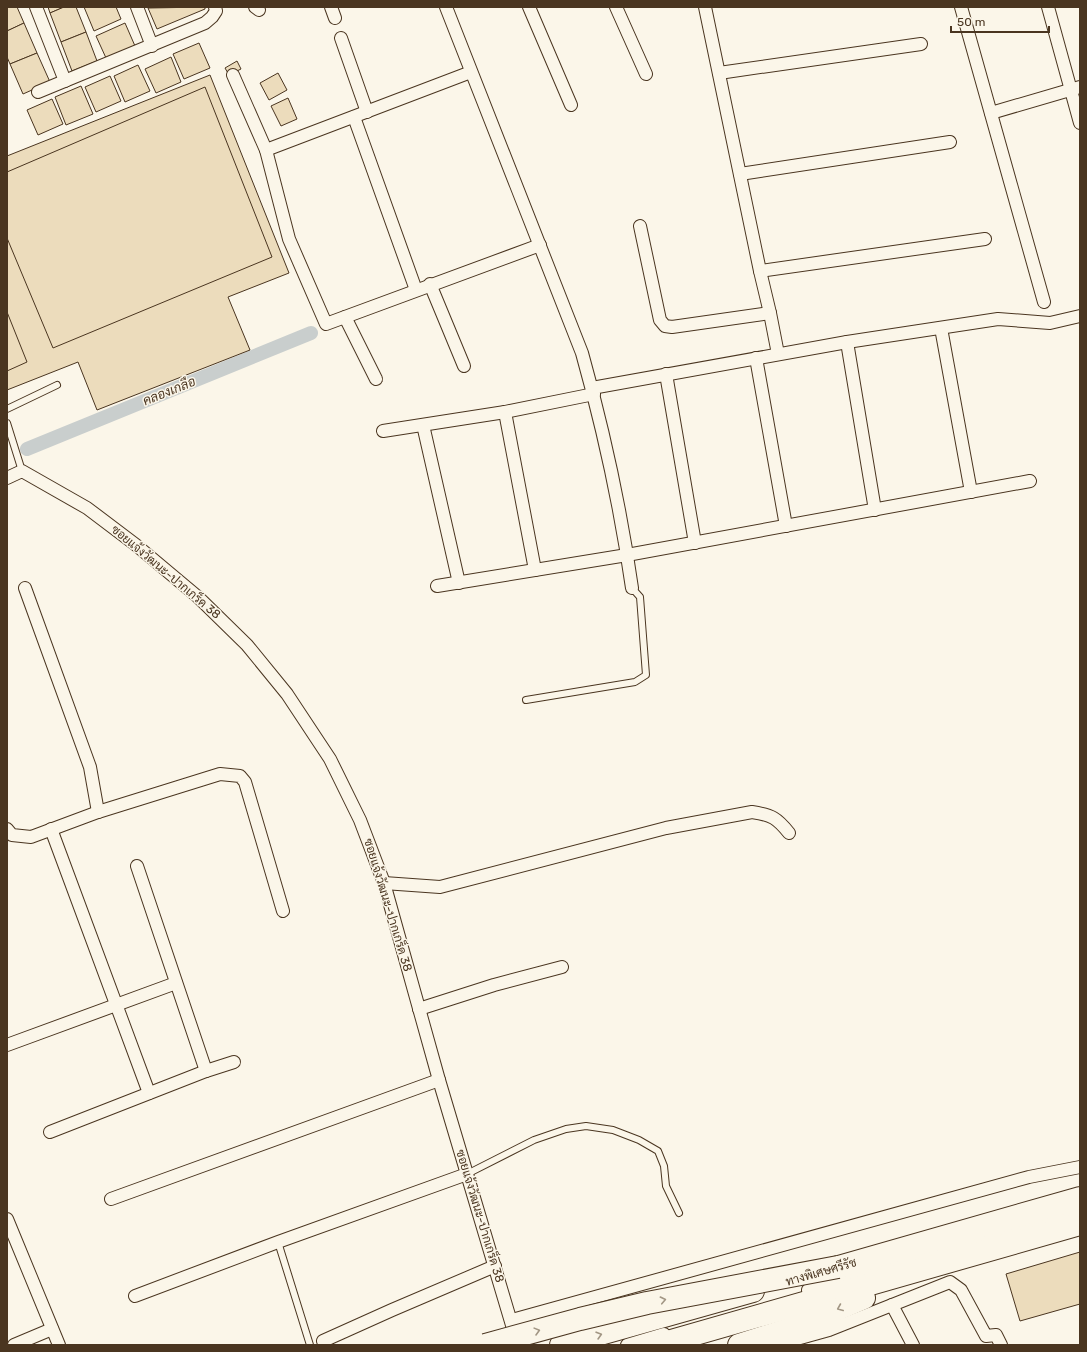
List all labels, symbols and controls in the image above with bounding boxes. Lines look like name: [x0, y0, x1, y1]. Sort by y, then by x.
scale bar: [951, 8, 1049, 34]
text: 50 m: [957, 15, 985, 29]
water label: คลองเกลือ: [140, 372, 198, 408]
street label: ซอยแจ้งวัฒนะ-ปากเกร็ด 38: [109, 521, 225, 622]
street label: ซอยแจ้งวัฒนะ-ปากเกร็ด 38: [361, 836, 417, 973]
street label: ซอยแจ้งวัฒนะ-ปากเกร็ด 38: [453, 1147, 509, 1284]
street label: ทางพิเศษศรีรัช: [784, 1254, 858, 1289]
one-way arrow: [660, 1297, 666, 1305]
one-way arrow: [837, 1304, 844, 1312]
one-way arrow: [533, 1327, 540, 1336]
one-way arrow: [596, 1331, 602, 1339]

